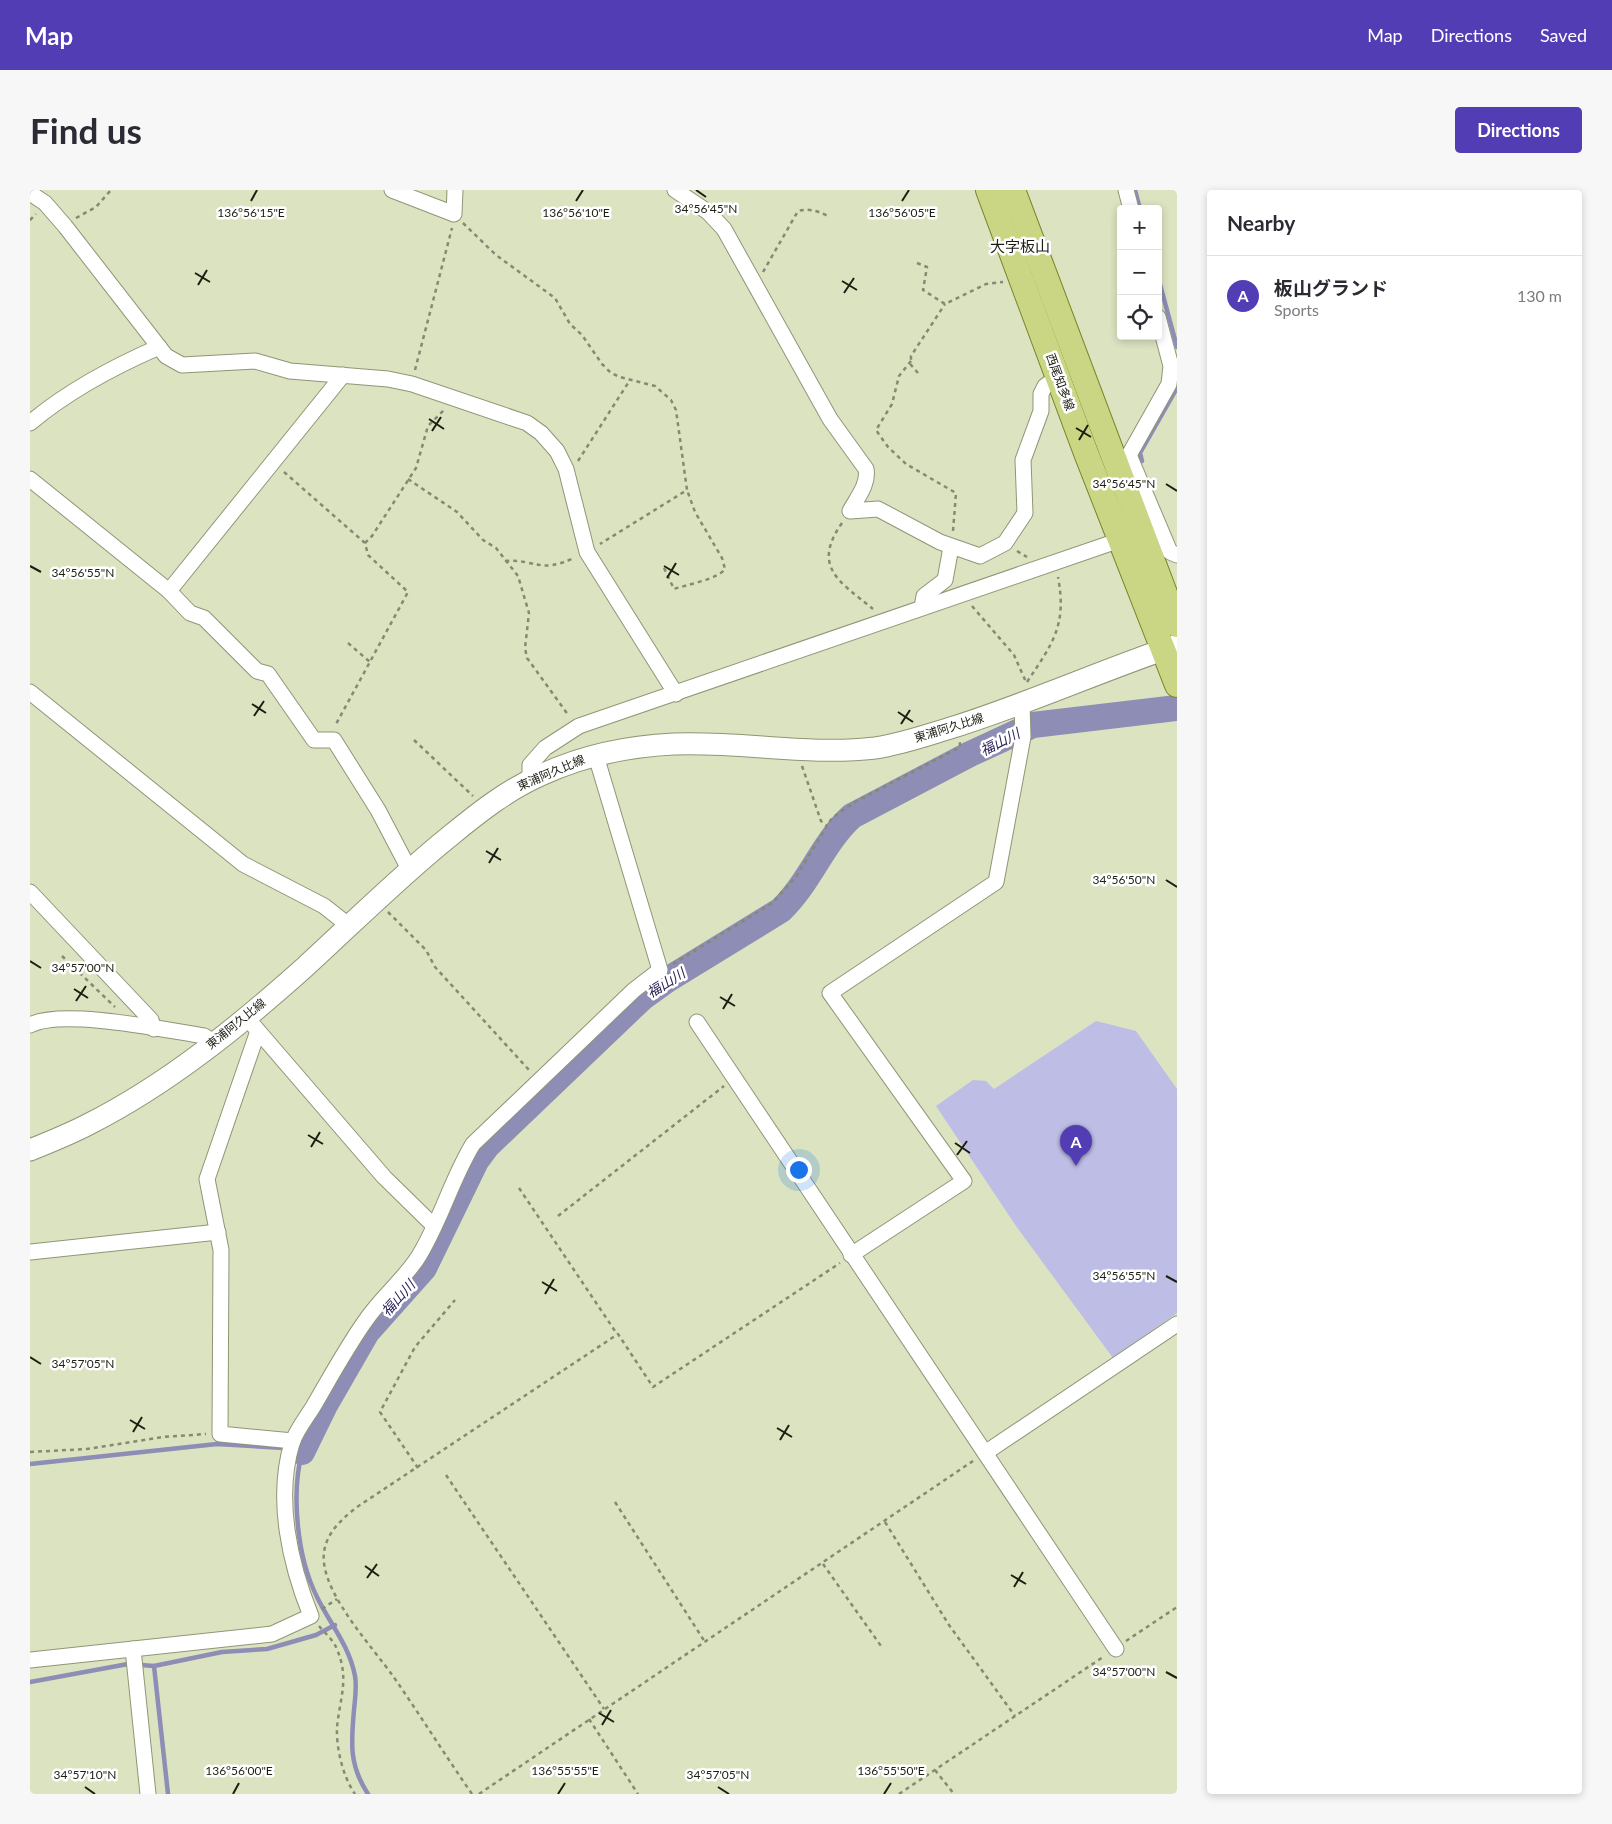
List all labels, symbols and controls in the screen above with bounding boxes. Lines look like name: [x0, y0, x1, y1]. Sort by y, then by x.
text: Map: [25, 21, 73, 50]
text: Map: [1367, 24, 1403, 46]
text: Directions: [1431, 24, 1512, 46]
text: Saved: [1540, 24, 1587, 46]
button: Directions: [1455, 107, 1582, 153]
text: Find us: [30, 109, 142, 151]
text: 34°56'45"N: [675, 201, 737, 216]
text: 136°56'15"E: [217, 205, 285, 220]
text: 136°56'10"E: [542, 205, 610, 220]
text: 136°56'05"E: [868, 205, 936, 220]
map controls: [1117, 205, 1162, 340]
button: +: [1117, 205, 1162, 250]
text: Nearby: [1227, 210, 1295, 235]
district label: 大字板山: [990, 237, 1050, 255]
button: −: [1117, 250, 1162, 295]
text: 板山グランド: [1274, 276, 1388, 299]
text: A: [1237, 286, 1249, 305]
text: 130 m: [1517, 286, 1562, 305]
button: locate: [1117, 295, 1162, 340]
text: Sports: [1274, 300, 1319, 319]
street label: 西尾知多線: [1043, 351, 1078, 413]
text: 34°56'45"N: [1093, 476, 1155, 491]
text: 34°56'55"N: [52, 565, 114, 580]
street label: 東浦阿久比線: [912, 710, 985, 745]
water label: 福山川: [977, 724, 1024, 759]
street label: 東浦阿久比線: [515, 752, 587, 794]
text: 34°56'50"N: [1093, 872, 1155, 887]
text: 34°57'00"N: [52, 960, 114, 975]
water label: 福山川: [643, 963, 690, 1001]
street label: 東浦阿久比線: [203, 995, 268, 1052]
pin: A: [1060, 1125, 1092, 1166]
your location: [786, 1157, 812, 1183]
text: 34°56'55"N: [1093, 1268, 1155, 1283]
water label: 福山川: [377, 1275, 419, 1319]
text: 34°57'05"N: [52, 1356, 114, 1371]
text: 34°57'00"N: [1093, 1664, 1155, 1679]
text: 136°56'00"E: [205, 1763, 273, 1778]
text: 136°55'55"E: [531, 1763, 599, 1778]
text: 136°55'50"E: [857, 1763, 925, 1778]
text: 34°57'10"N: [54, 1767, 116, 1782]
text: 34°57'05"N: [687, 1767, 749, 1782]

